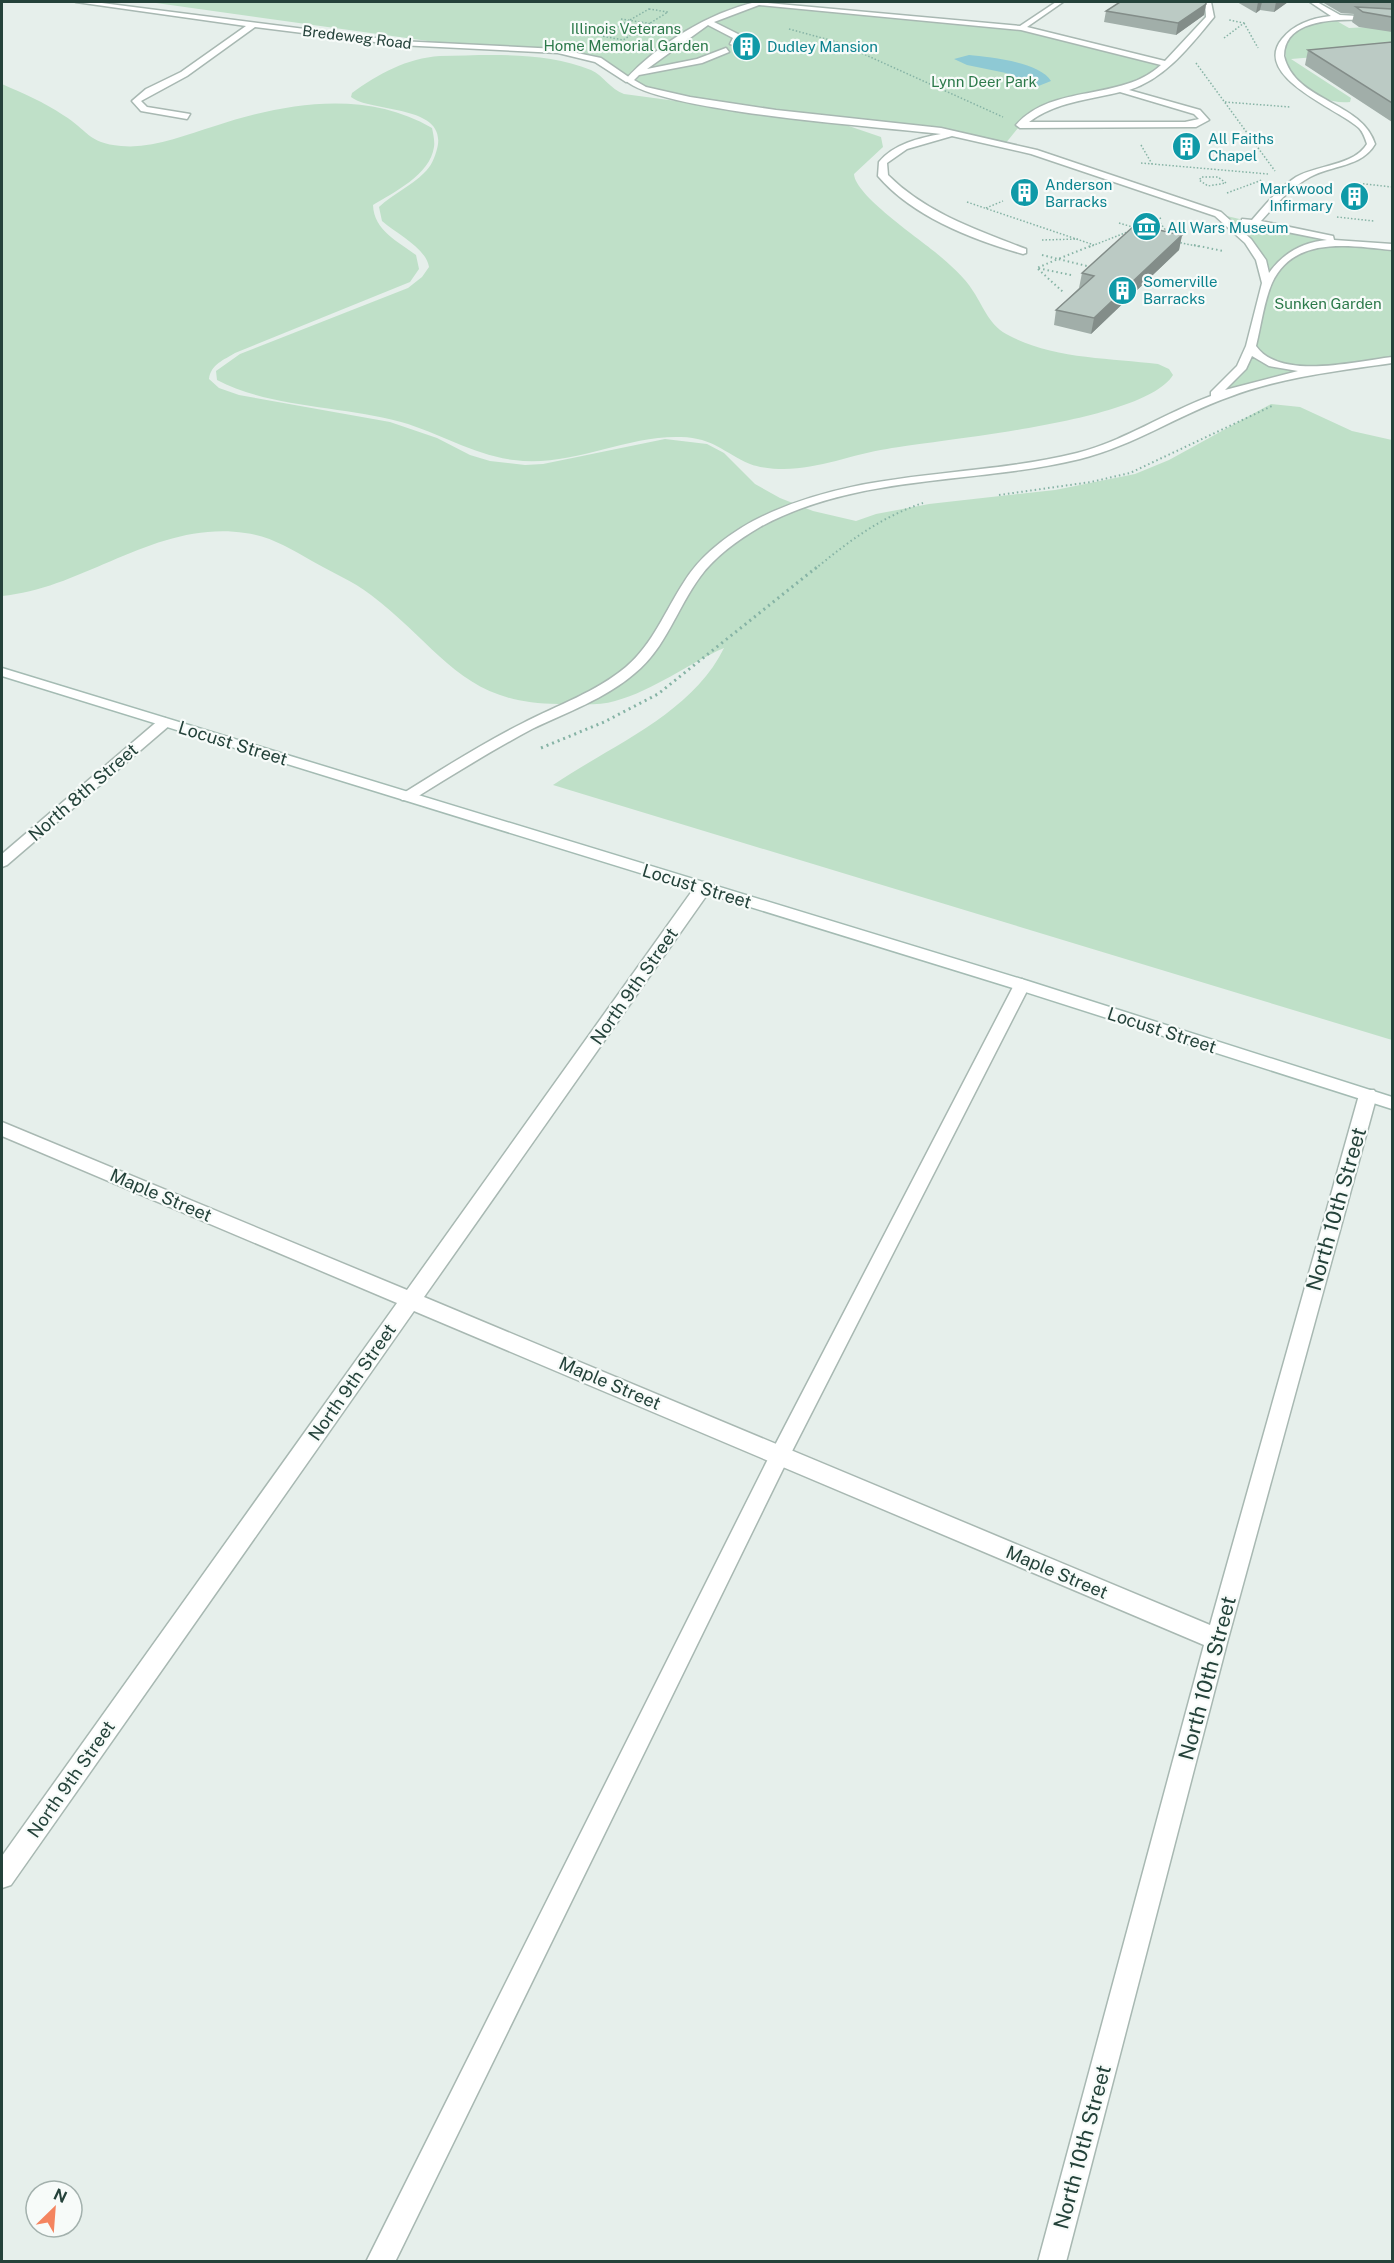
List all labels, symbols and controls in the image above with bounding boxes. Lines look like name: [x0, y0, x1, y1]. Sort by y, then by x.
park label: Illinois Veterans Home Memorial Garden: [543, 20, 709, 54]
street label: Bredeweg Road: [301, 22, 413, 52]
building icon: Dudley Mansion: [730, 30, 762, 62]
place label: Dudley Mansion: [767, 38, 878, 55]
park label: Lynn Deer Park: [931, 73, 1037, 90]
place label: All Faiths Chapel: [1208, 130, 1274, 164]
building icon: All Faiths Chapel: [1171, 131, 1203, 163]
place label: Anderson Barracks: [1045, 176, 1112, 210]
building icon: Anderson Barracks: [1008, 177, 1040, 209]
place label: Markwood Infirmary: [1260, 180, 1333, 214]
building icon: Markwood Infirmary: [1338, 181, 1370, 213]
museum icon: All Wars Museum: [1130, 211, 1162, 243]
place label: All Wars Museum: [1167, 219, 1289, 236]
place label: Somerville Barracks: [1143, 273, 1217, 307]
building icon: Somerville Barracks: [1106, 274, 1138, 306]
park label: Sunken Garden: [1274, 295, 1382, 312]
street label: Locust Street: [176, 716, 290, 770]
street label: North 8th Street: [24, 739, 142, 845]
street label: Locust Street: [640, 859, 754, 913]
street label: North 9th Street: [586, 924, 682, 1048]
street label: Locust Street: [1105, 1003, 1219, 1057]
street label: North 10th Street: [1301, 1124, 1371, 1294]
street label: Maple Street: [107, 1164, 215, 1226]
street label: North 9th Street: [304, 1320, 400, 1444]
street label: Maple Street: [556, 1352, 664, 1414]
street label: Maple Street: [1003, 1541, 1111, 1603]
street label: North 10th Street: [1173, 1593, 1241, 1763]
street label: North 9th Street: [23, 1717, 119, 1841]
street label: North 10th Street: [1048, 2062, 1116, 2232]
north arrow: [24, 2179, 84, 2239]
text: N: [50, 2185, 70, 2207]

